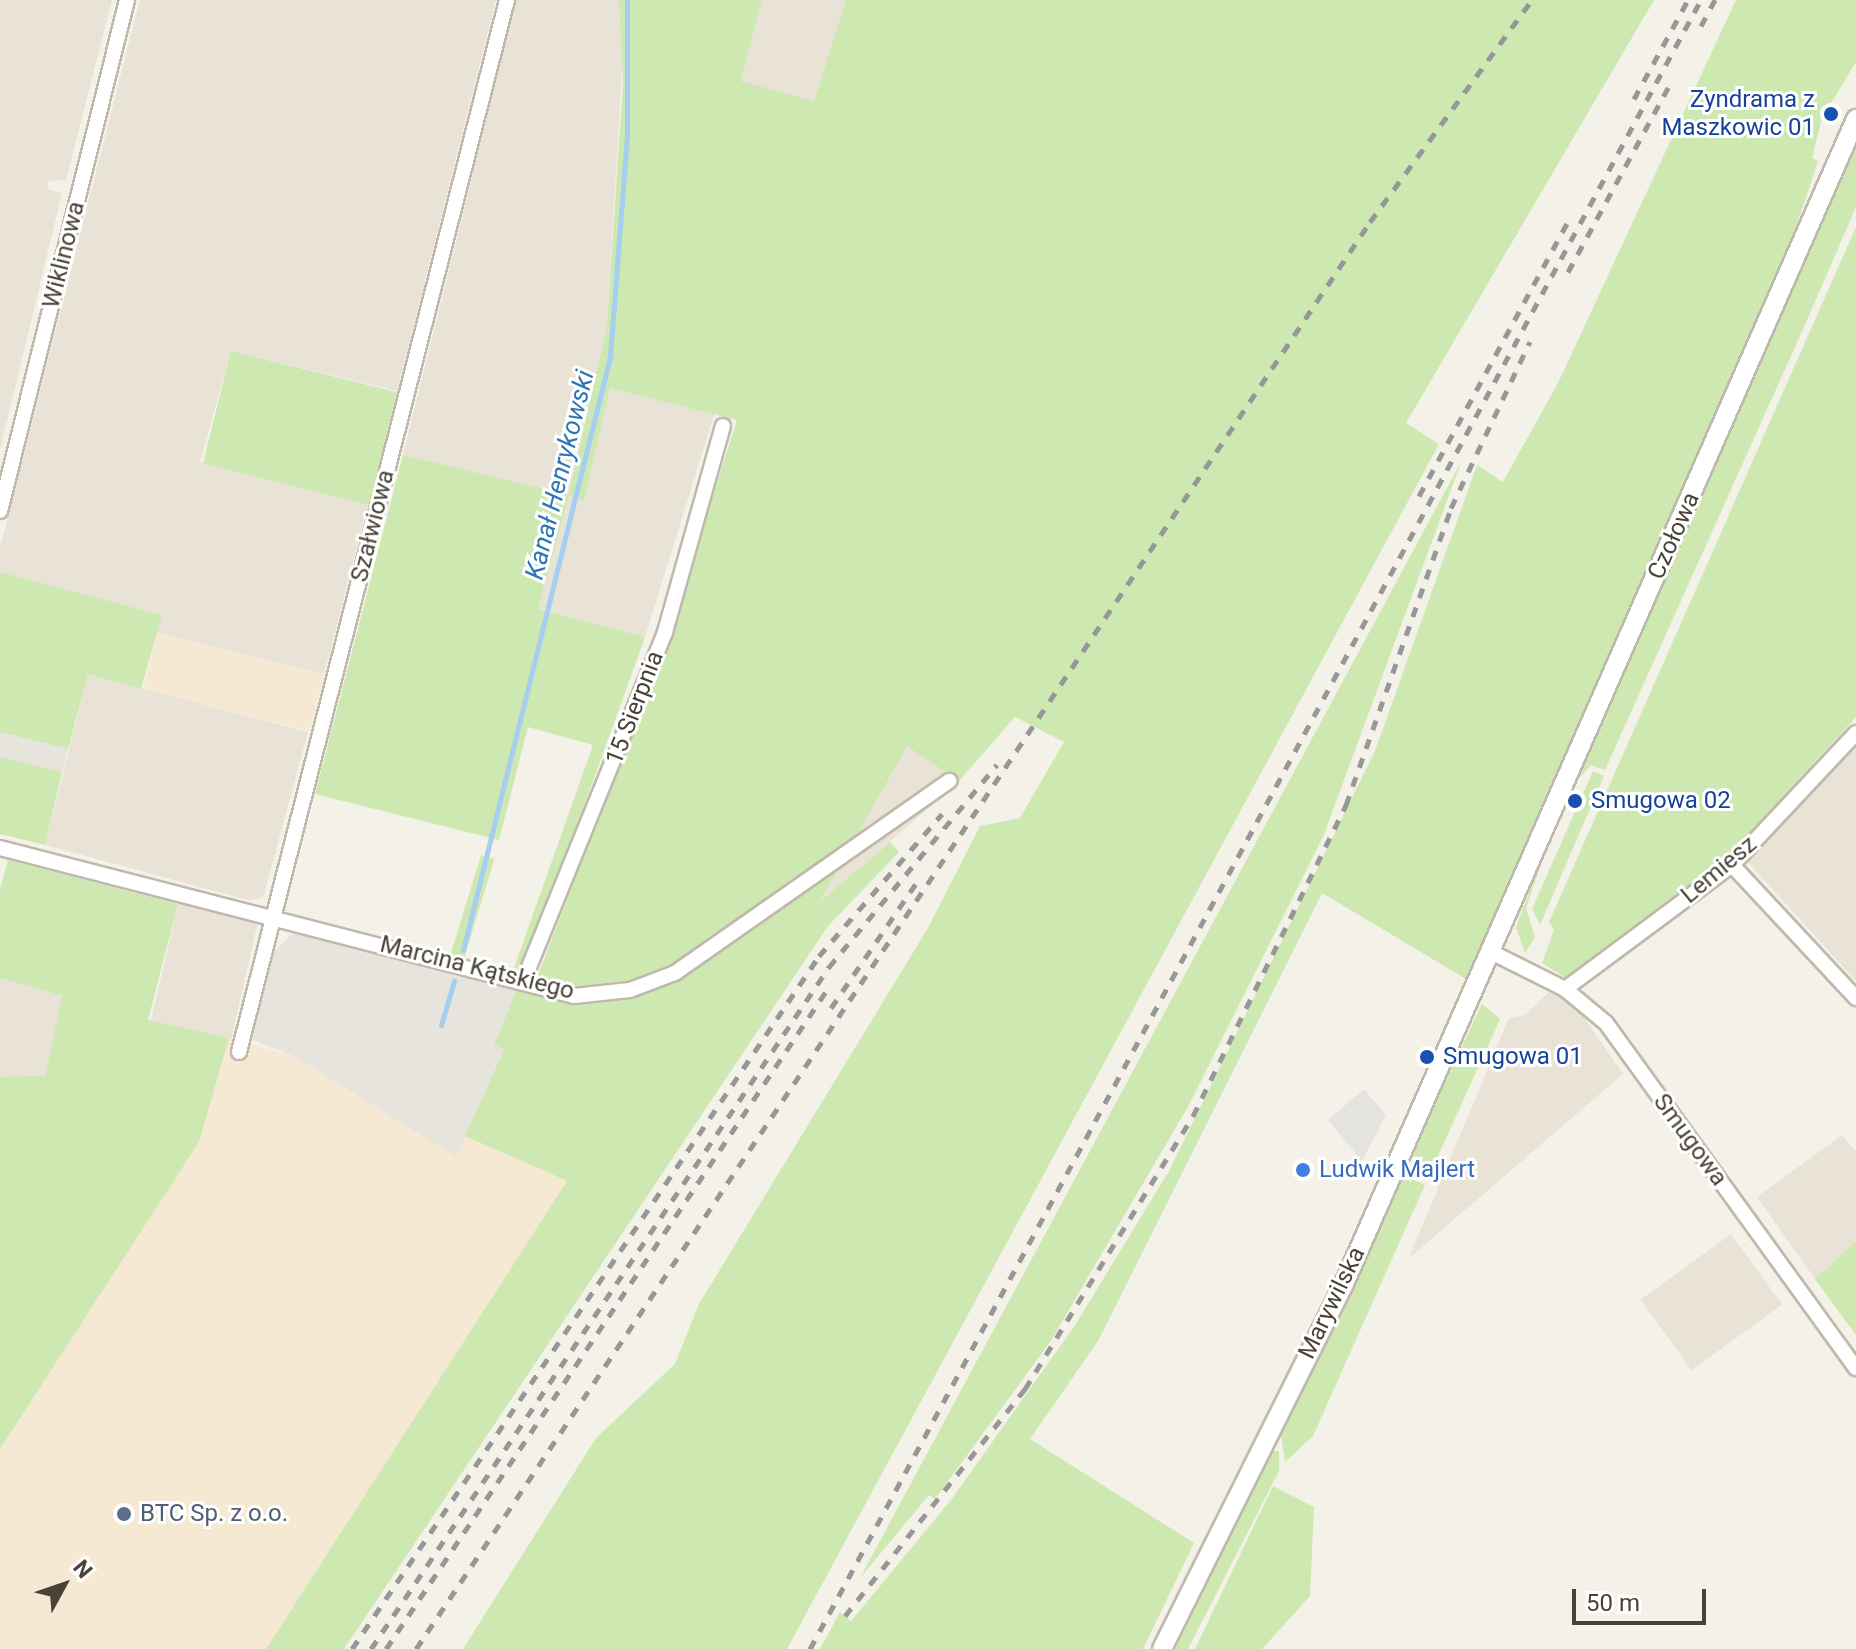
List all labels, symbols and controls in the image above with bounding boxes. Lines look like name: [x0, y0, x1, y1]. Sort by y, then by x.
place label: Zyndrama z Maszkowic 01: [1661, 86, 1815, 142]
marker: Zyndrama z Maszkowic 01: [1822, 105, 1840, 123]
street label: Wiklinowa: [37, 199, 91, 311]
water label: Kanał Henrykowski: [519, 367, 601, 583]
street label: Szałwiowa: [345, 467, 401, 585]
street label: Czołowa: [1642, 488, 1706, 584]
street label: 15 Sierpnia: [600, 647, 670, 769]
place label: Smugowa 02: [1591, 787, 1731, 815]
marker: Smugowa 02: [1566, 792, 1584, 810]
street label: Lemiesz: [1675, 830, 1763, 910]
street label: Marcina Kątskiego: [377, 930, 577, 1006]
place label: Smugowa 01: [1443, 1043, 1583, 1071]
marker: Smugowa 01: [1418, 1048, 1436, 1066]
street label: Smugowa: [1647, 1088, 1733, 1192]
place label: Ludwik Majlert: [1319, 1156, 1475, 1184]
marker: Ludwik Majlert: [1294, 1161, 1312, 1179]
street label: Marywilska: [1293, 1242, 1371, 1364]
place label: BTC Sp. z o.o.: [140, 1500, 288, 1528]
marker: BTC Sp. z o.o.: [115, 1505, 133, 1523]
north arrow: [24, 1545, 104, 1625]
text: N: [68, 1555, 97, 1583]
scale bar: [1576, 1573, 1710, 1623]
text: 50 m: [1586, 1589, 1640, 1617]

